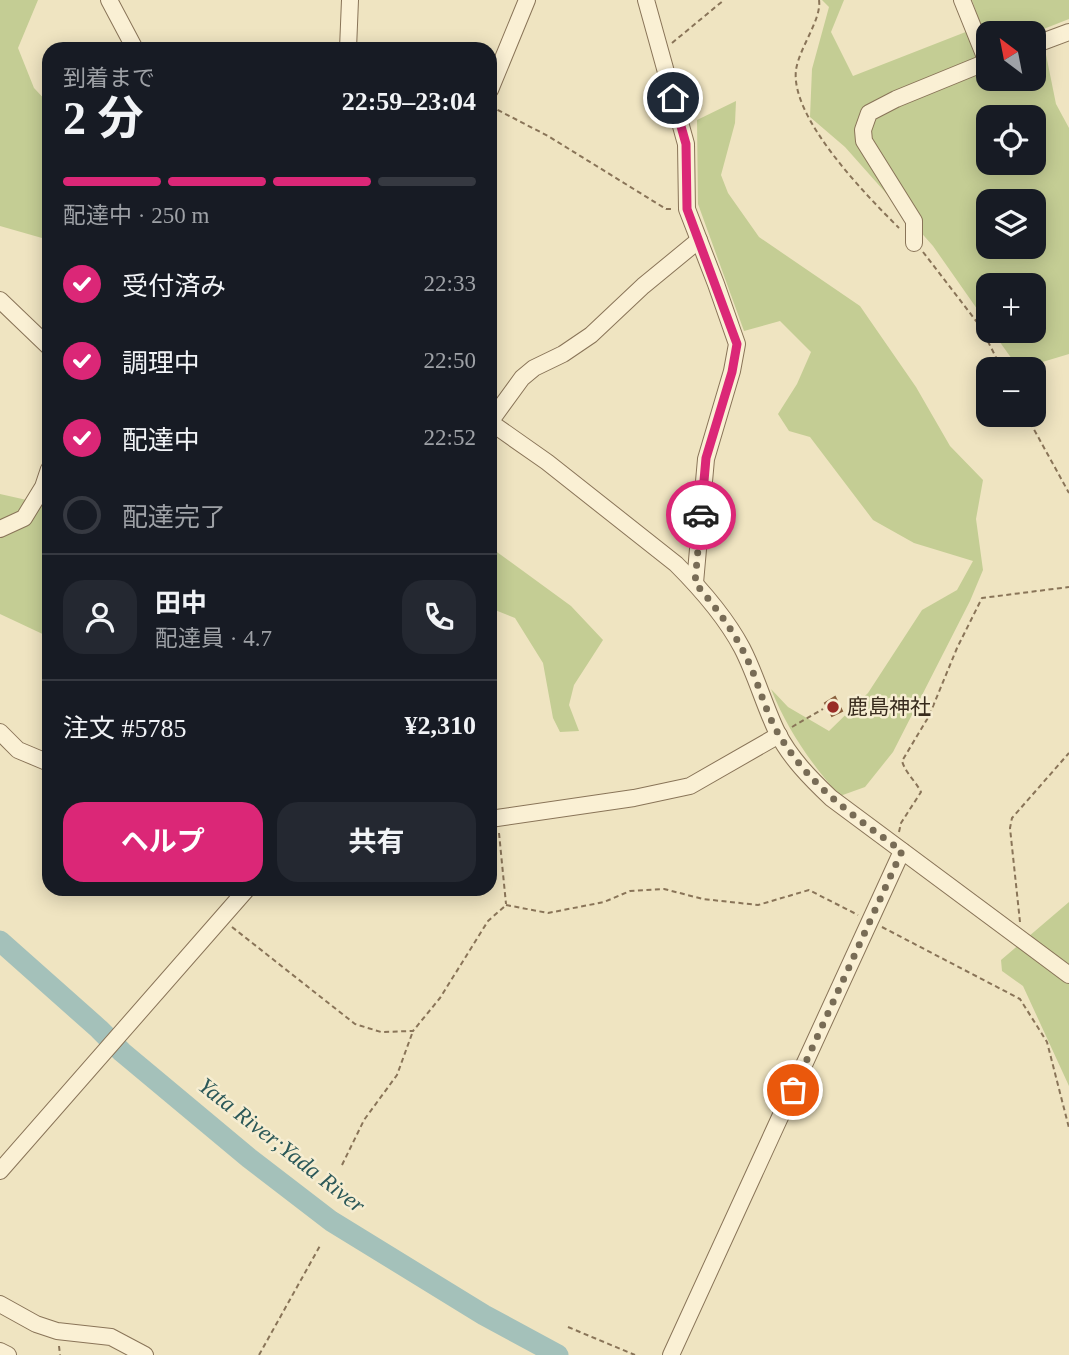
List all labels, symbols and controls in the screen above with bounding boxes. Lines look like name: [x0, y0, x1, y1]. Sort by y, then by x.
north arrow: [976, 21, 1046, 91]
map controls: [976, 21, 1046, 427]
text: 到着まで: [63, 66, 155, 91]
pin: [643, 68, 703, 128]
icon: home: [654, 79, 692, 117]
text: 22:59–23:04: [342, 87, 476, 116]
text: 2 分: [63, 93, 144, 144]
button: locate: [976, 105, 1046, 175]
button: layers: [976, 189, 1046, 259]
text: 配達中 · 250 m: [63, 203, 209, 228]
icon: check: [63, 265, 101, 303]
text: 22:33: [424, 271, 476, 296]
text: 受付済み: [122, 272, 226, 301]
button: +: [976, 273, 1046, 343]
icon: check: [63, 342, 101, 380]
text: 22:50: [424, 348, 476, 373]
text: 調理中: [122, 349, 200, 378]
button: −: [976, 357, 1046, 427]
icon: check: [63, 419, 101, 457]
text: 22:52: [424, 425, 476, 450]
text: 配達中: [122, 426, 200, 455]
courier: [666, 480, 736, 550]
icon: car: [682, 496, 720, 534]
text: 配達完了: [122, 503, 226, 532]
button: person: [63, 580, 137, 654]
button: phone: [402, 580, 476, 654]
text: 田中: [155, 589, 207, 618]
text: 配達員 · 4.7: [155, 626, 272, 651]
place label: 鹿島神社: [847, 695, 931, 719]
marker: 鹿島神社: [825, 699, 841, 715]
text: ¥2,310: [405, 711, 476, 740]
text: 注文 #5785: [63, 714, 187, 743]
button: ヘルプ: [63, 802, 263, 882]
button: 共有: [277, 802, 476, 882]
pin: [763, 1060, 823, 1120]
icon: bag: [774, 1071, 812, 1109]
water label: Yata River;Yada River: [194, 1073, 371, 1219]

